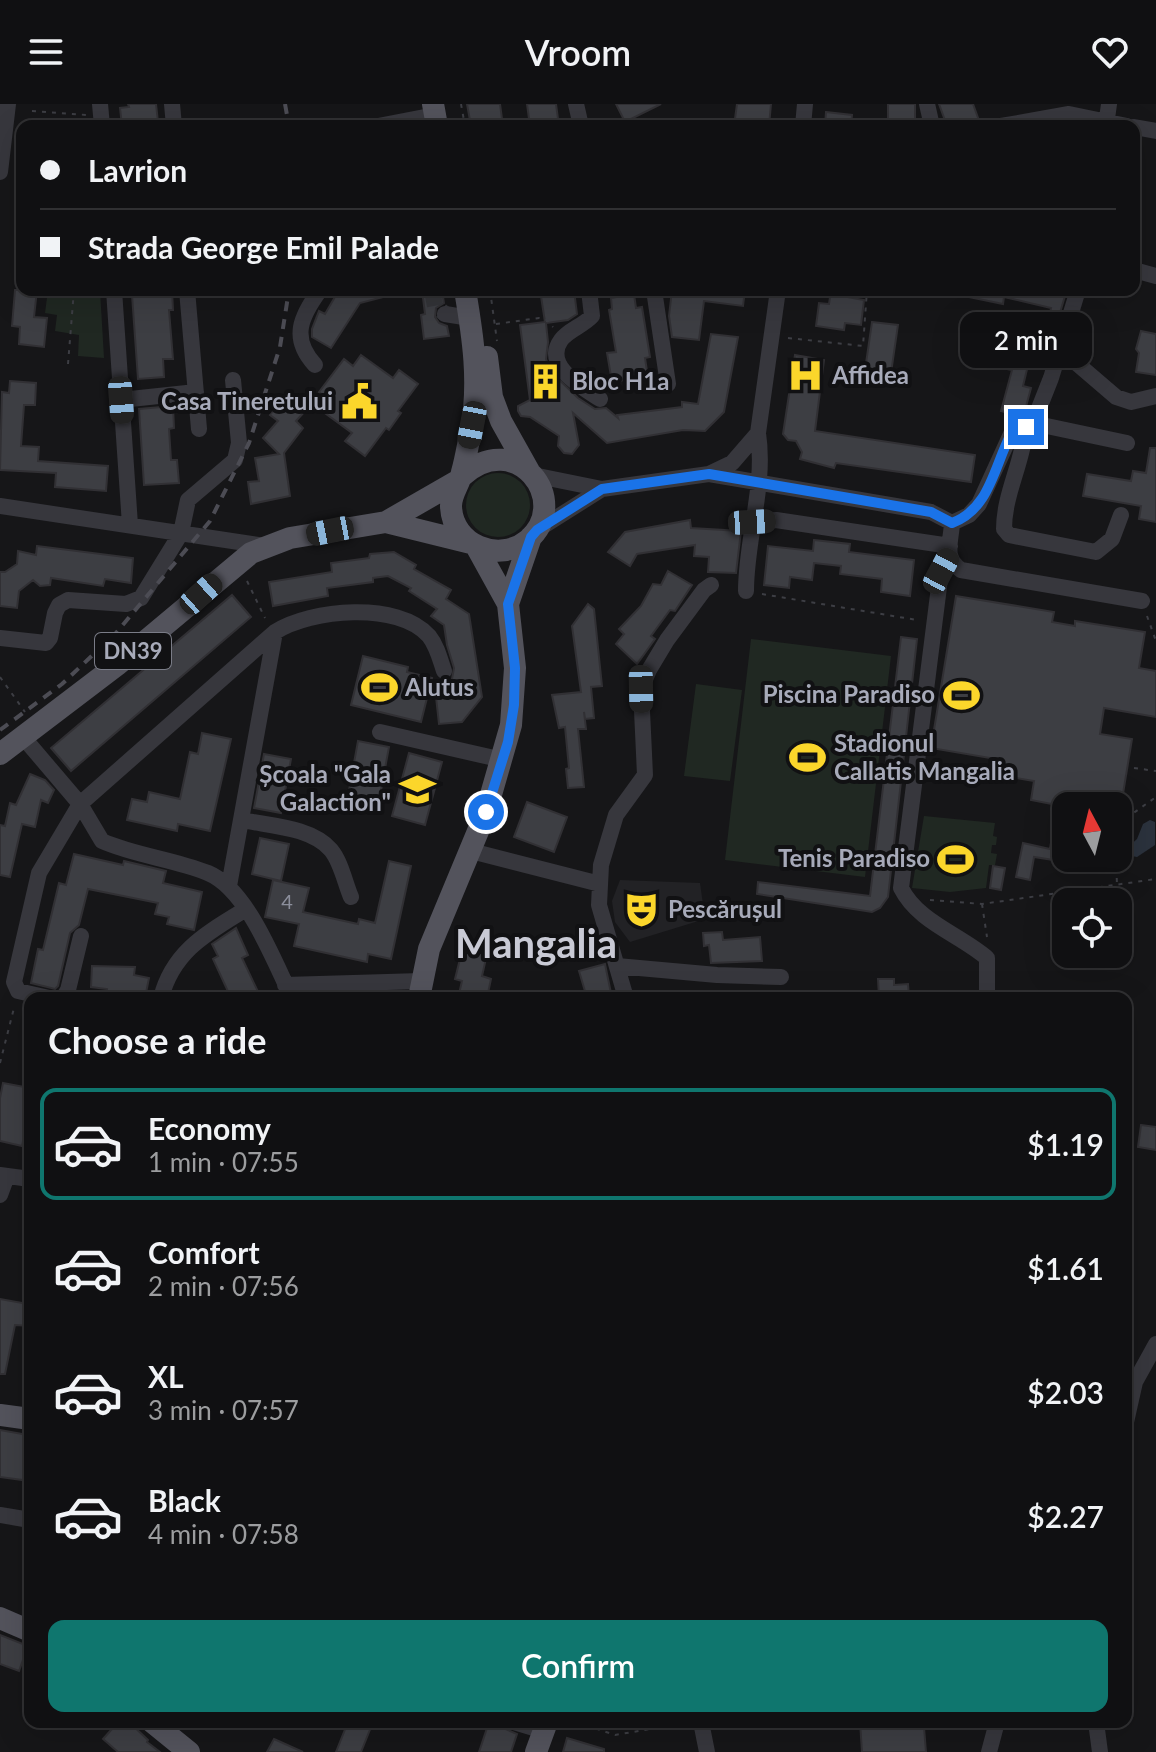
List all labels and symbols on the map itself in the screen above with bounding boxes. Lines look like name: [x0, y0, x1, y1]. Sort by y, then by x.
callout: 2 min: [960, 311, 1092, 367]
hospital icon: Affidea: [787, 357, 825, 395]
place label: Affidea: [831, 360, 909, 389]
building icon: Bloc H1a: [527, 363, 565, 401]
place label: Bloc H1a: [572, 366, 669, 395]
car: [107, 375, 135, 425]
public building icon: Casa Tineretului: [340, 383, 378, 421]
place label: Casa Tineretului: [161, 386, 333, 415]
car: [456, 399, 488, 451]
route end: [1008, 409, 1044, 445]
car: [727, 509, 777, 535]
car: [304, 515, 356, 547]
car: [919, 544, 963, 598]
car: [175, 569, 227, 619]
road number: DN39: [95, 633, 171, 669]
car: [629, 665, 653, 713]
sports icon: Alutus: [360, 669, 398, 707]
place label: Alutus: [404, 672, 474, 701]
sports icon: Piscina Paradiso: [942, 676, 980, 714]
place label: Piscina Paradiso: [763, 679, 935, 708]
place label: Stadionul Callatis Mangalia: [834, 728, 1015, 785]
sports icon: Stadionul Callatis Mangalia: [789, 739, 827, 777]
place label: Școala "Gala Galaction": [259, 759, 391, 816]
school or university icon: Școala "Gala Galaction": [398, 770, 436, 808]
north arrow: [1052, 792, 1132, 872]
route start: [468, 794, 504, 830]
sports icon: Tenis Paradiso: [937, 840, 975, 878]
place label: Tenis Paradiso: [778, 843, 930, 872]
house number: 4: [281, 889, 293, 913]
theatre icon: Pescărușul: [623, 891, 661, 929]
place label: Pescărușul: [668, 894, 782, 923]
district label: Mangalia: [455, 919, 617, 967]

